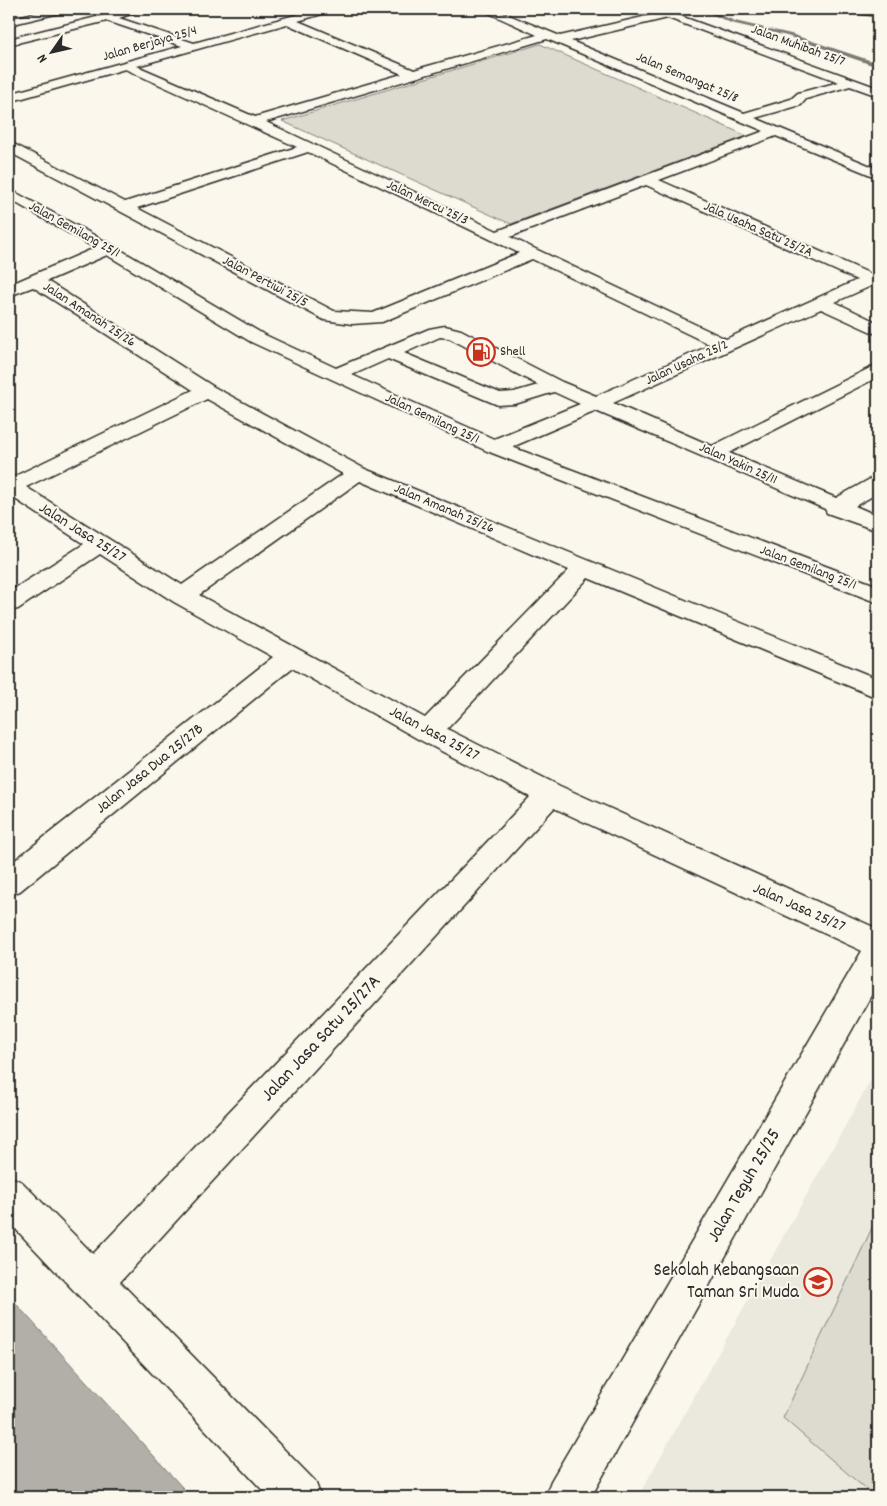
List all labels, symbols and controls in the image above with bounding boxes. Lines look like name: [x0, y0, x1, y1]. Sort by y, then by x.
street label: Jalan Muhibah 25/7: [748, 20, 848, 72]
street label: Jalan Berjaya 25/4: [100, 21, 200, 67]
north arrow: [28, 28, 78, 78]
street label: Jalan Semangat 25/8: [633, 47, 742, 109]
text: N: [33, 50, 53, 67]
street label: Jalan Mercu 25/3: [383, 175, 471, 231]
street label: Jalan Gemilang 25/1: [25, 197, 123, 263]
street label: Jala Usaha Satu 25/2A: [700, 197, 816, 263]
street label: Jalan Pertiwi 25/5: [219, 251, 311, 313]
street label: Jalan Amanah 25/26: [39, 277, 140, 353]
street label: Jalan Usaha 25/2: [642, 335, 732, 391]
fuel station icon: Shell: [466, 337, 496, 367]
place label: Shell: [500, 342, 526, 362]
street label: Jalan Gemilang 25/1: [382, 388, 482, 450]
street label: Jalan Yakin 25/11: [696, 438, 780, 490]
street label: Jalan Amanah 25/26: [391, 479, 497, 539]
street label: Jalan Jasa 25/27: [34, 497, 130, 569]
street label: Jalan Gemilang 25/1: [757, 540, 859, 596]
street label: Jalan Jasa 25/27: [385, 701, 483, 767]
street label: Jalan Jasa Dua 25/27B: [91, 718, 209, 820]
street label: Jalan Jasa 25/27: [749, 877, 849, 939]
street label: Jalan Jasa Satu 25/27A: [256, 970, 388, 1108]
street label: Jalan Teguh 25/25: [701, 1124, 789, 1248]
place label: Sekolah Kebangsaan Taman Sri Muda: [654, 1258, 800, 1307]
school or university icon: Sekolah Kebangsaan Taman Sri Muda: [803, 1267, 833, 1297]

